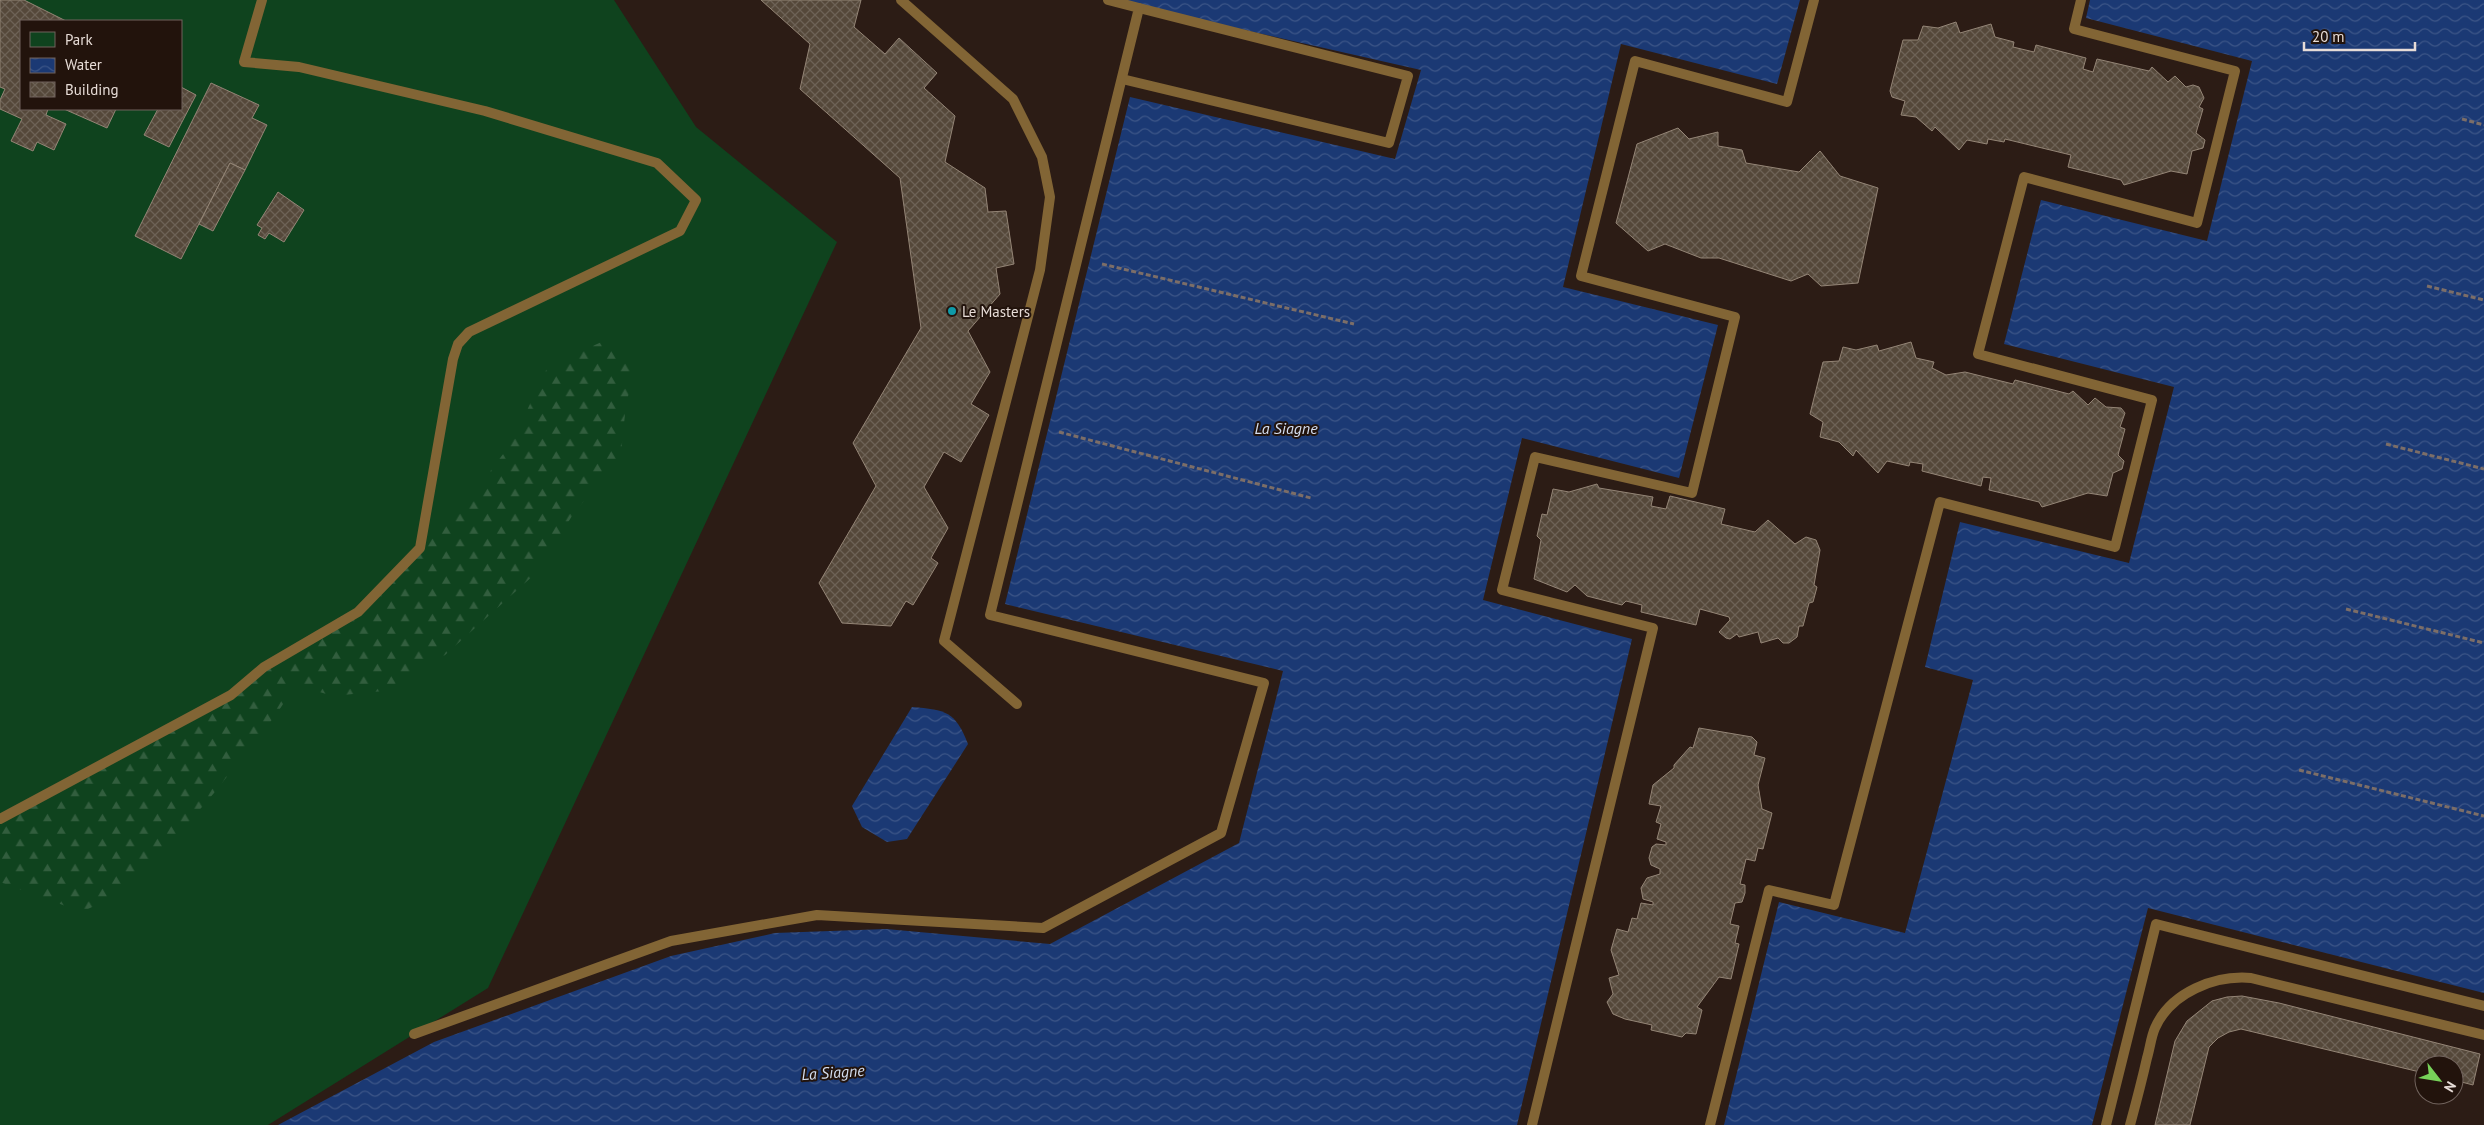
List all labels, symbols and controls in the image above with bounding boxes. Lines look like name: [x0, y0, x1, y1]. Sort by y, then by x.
legend: [20, 20, 182, 110]
scale bar: [2304, 20, 2415, 52]
text: 20 m: [2312, 27, 2345, 46]
text: Park: [65, 30, 93, 49]
text: Water: [65, 55, 102, 74]
text: Building: [65, 80, 119, 99]
place label: Le Masters: [962, 302, 1030, 321]
marker: Le Masters: [946, 305, 958, 317]
water label: La Siagne: [1254, 418, 1318, 438]
north arrow: [2414, 1055, 2464, 1105]
water label: La Siagne: [801, 1060, 866, 1084]
text: N: [2440, 1078, 2460, 1095]

